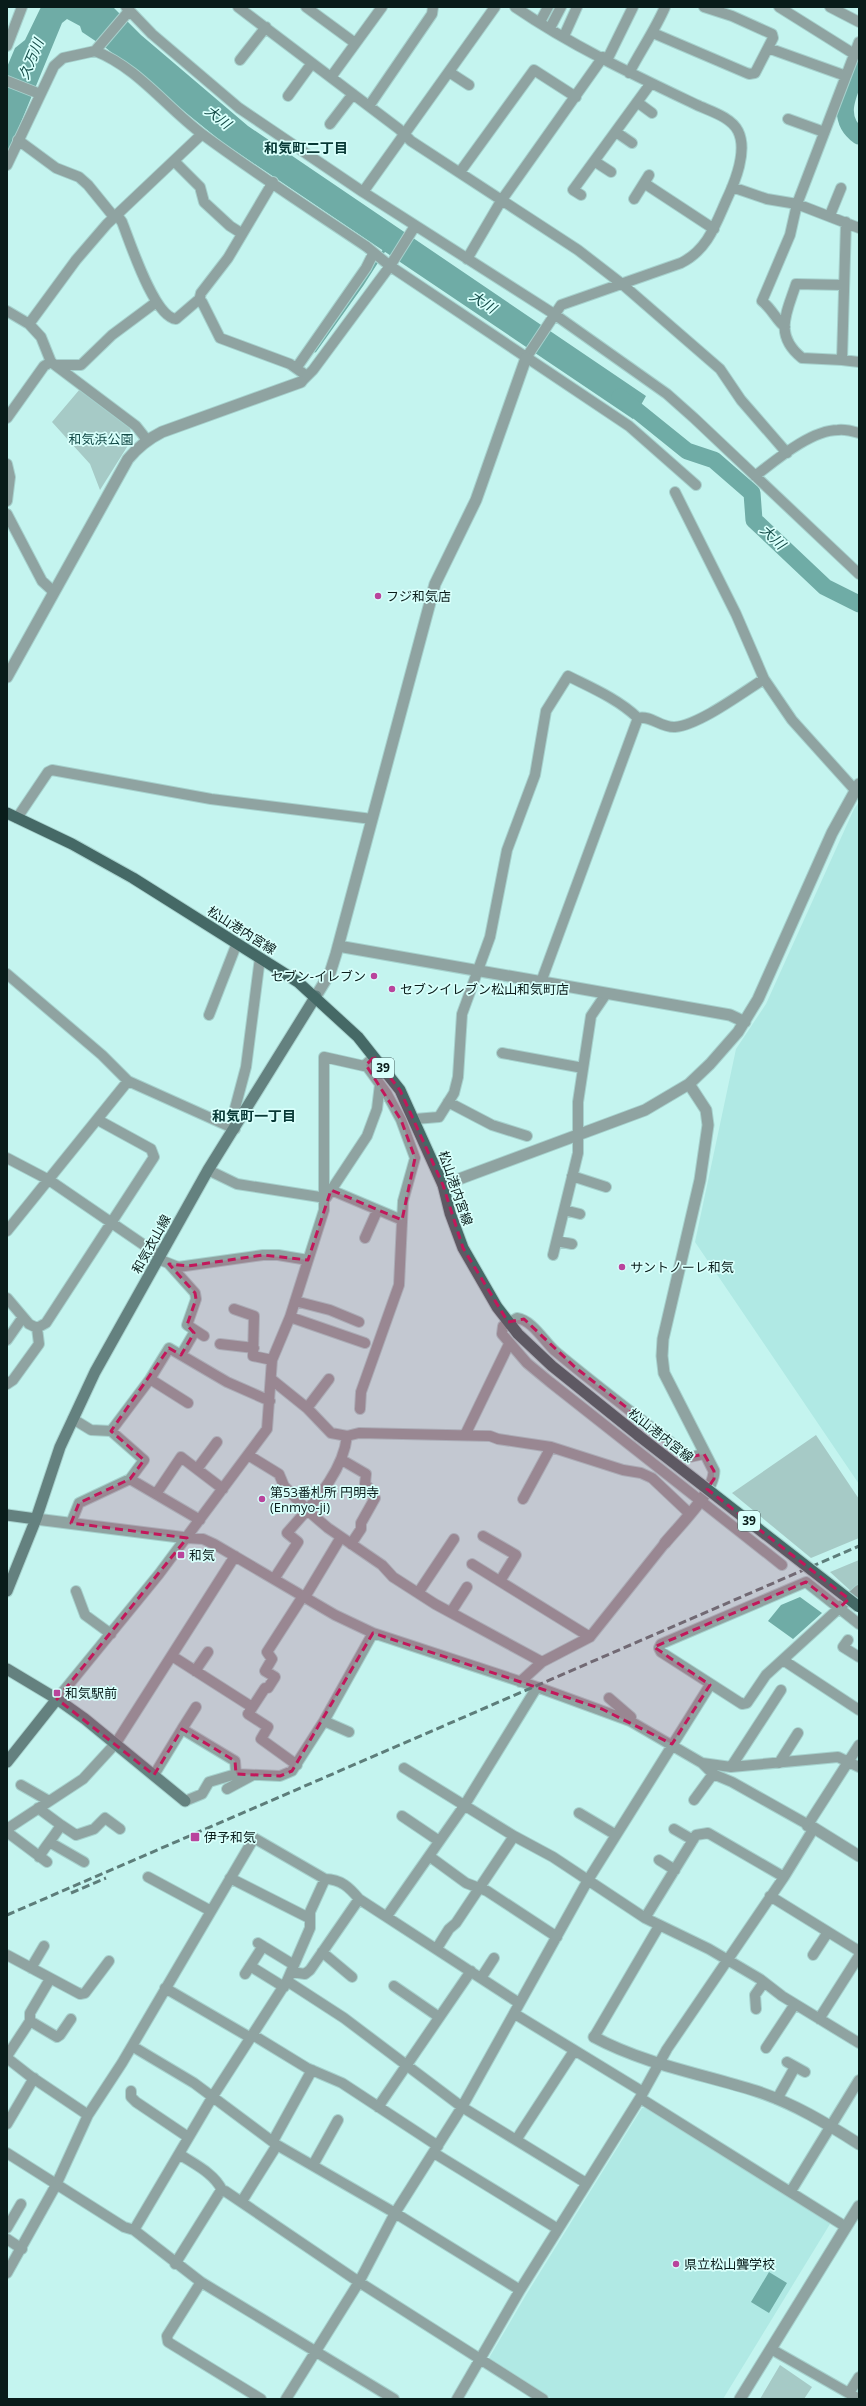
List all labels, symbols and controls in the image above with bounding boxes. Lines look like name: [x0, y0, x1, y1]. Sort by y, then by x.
water label: 久万川: [14, 34, 48, 82]
water label: 大川: [201, 101, 237, 134]
district label: 和気町二丁目: [264, 138, 348, 157]
water label: 大川: [466, 286, 502, 318]
park label: 和気浜公園: [68, 430, 134, 448]
water label: 大川: [757, 520, 792, 554]
place label: フジ和気店: [386, 587, 451, 605]
marker: フジ和気店: [373, 591, 383, 601]
street label: 松山港内宮線: [204, 902, 280, 958]
place label: セブン-イレブン: [271, 967, 366, 985]
marker: セブン-イレブン: [369, 971, 379, 981]
place label: セブンイレブン松山和気町店: [400, 980, 569, 998]
marker: セブンイレブン松山和気町店: [387, 984, 397, 994]
road number: 39: [372, 1058, 394, 1078]
district label: 和気町一丁目: [212, 1106, 296, 1125]
street label: 松山港内宮線: [435, 1148, 477, 1228]
street label: 和気衣山線: [127, 1211, 175, 1277]
place label: サントノーレ和気: [630, 1258, 734, 1276]
marker: サントノーレ和気: [617, 1262, 627, 1272]
street label: 松山港内宮線: [625, 1404, 697, 1466]
place label: 第53番札所 円明寺 (Enmyo-ji): [270, 1483, 379, 1516]
marker: 第53番札所 円明寺 (Enmyo-ji): [257, 1494, 267, 1504]
road number: 39: [738, 1511, 760, 1531]
place label: 和気: [189, 1546, 215, 1564]
marker: 和気: [176, 1550, 186, 1560]
place label: 和気駅前: [65, 1684, 117, 1702]
marker: 和気駅前: [52, 1688, 62, 1698]
place label: 伊予和気: [204, 1828, 256, 1846]
marker: 伊予和気: [189, 1831, 201, 1843]
place label: 県立松山聾学校: [684, 2255, 775, 2273]
marker: 県立松山聾学校: [671, 2259, 681, 2269]

